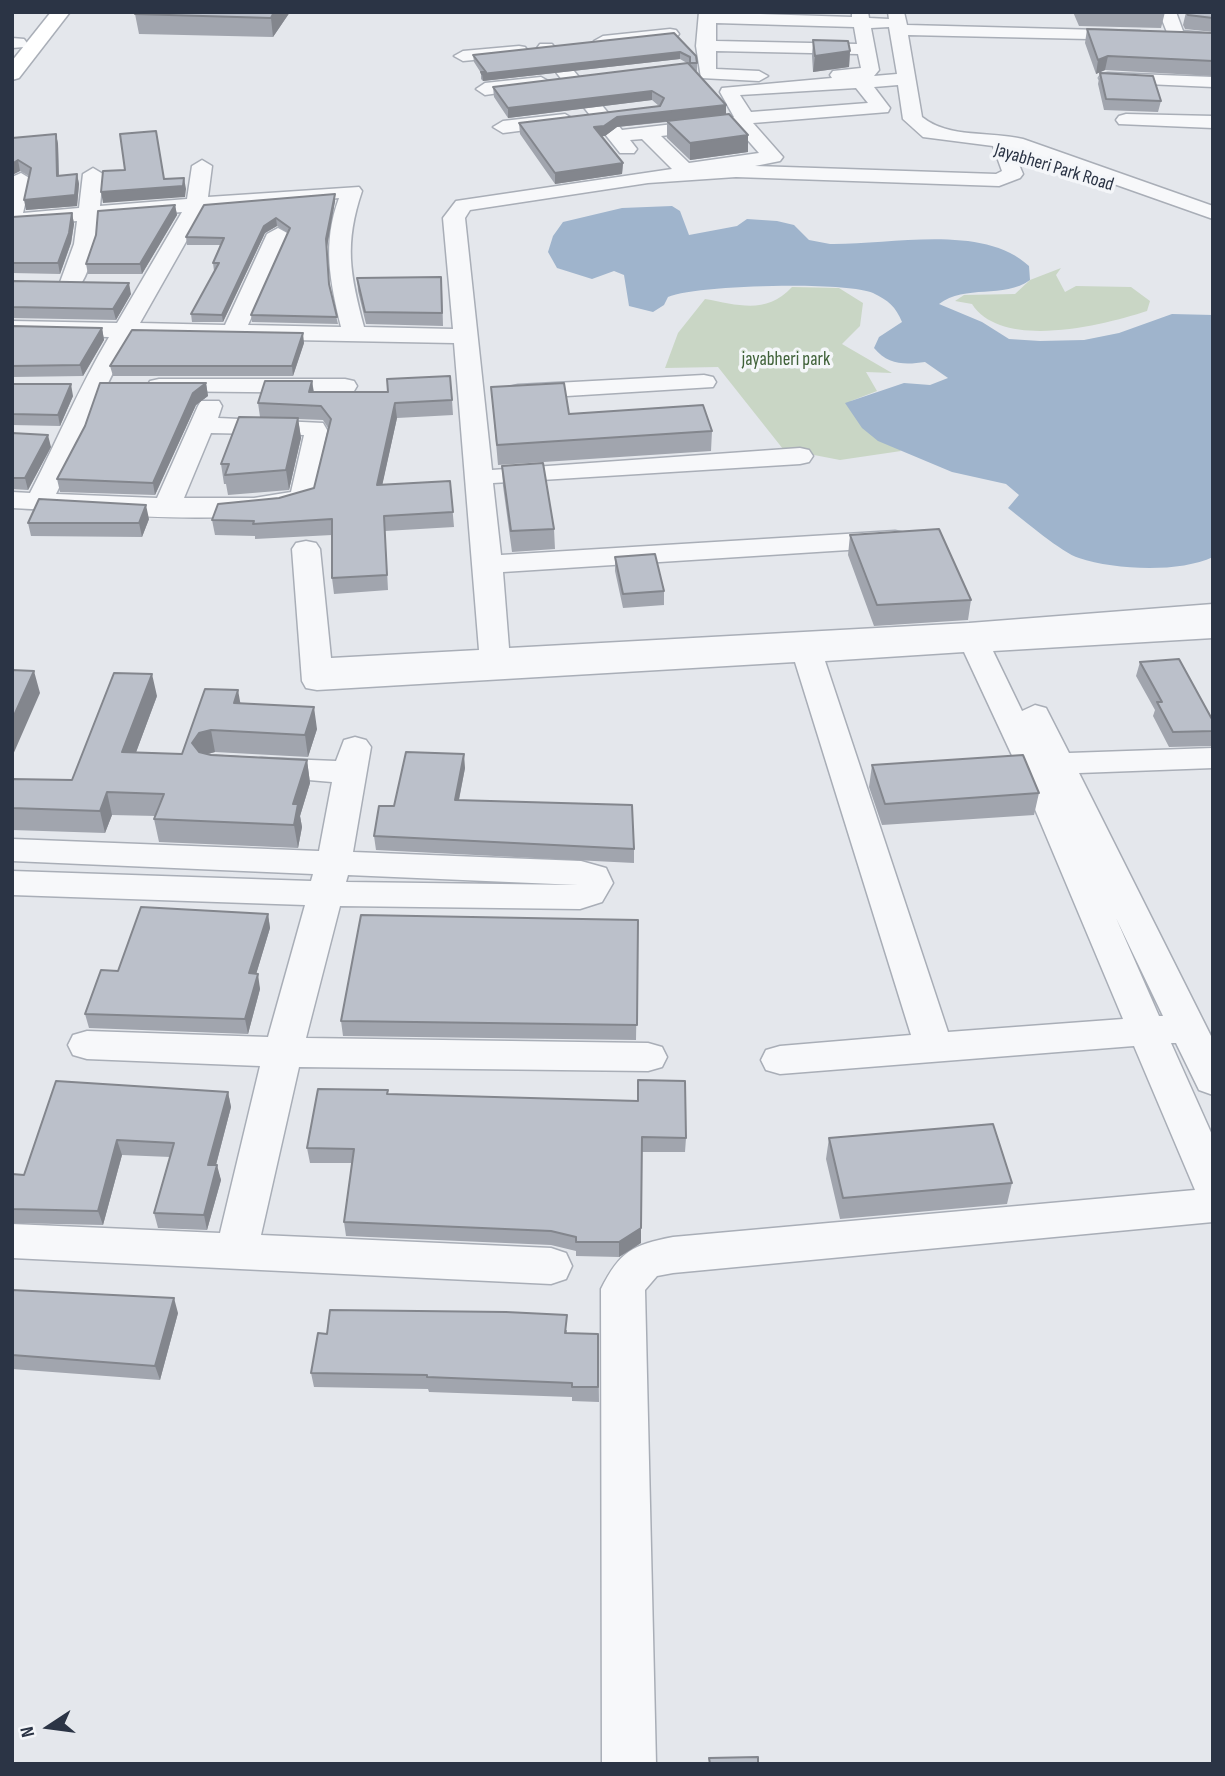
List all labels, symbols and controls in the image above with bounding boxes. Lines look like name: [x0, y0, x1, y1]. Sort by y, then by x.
street label: Jayabheri Park Road: [992, 139, 1116, 197]
park label: jayabheri park: [742, 349, 830, 371]
north arrow: [14, 1692, 84, 1762]
text: N: [16, 1724, 40, 1739]

